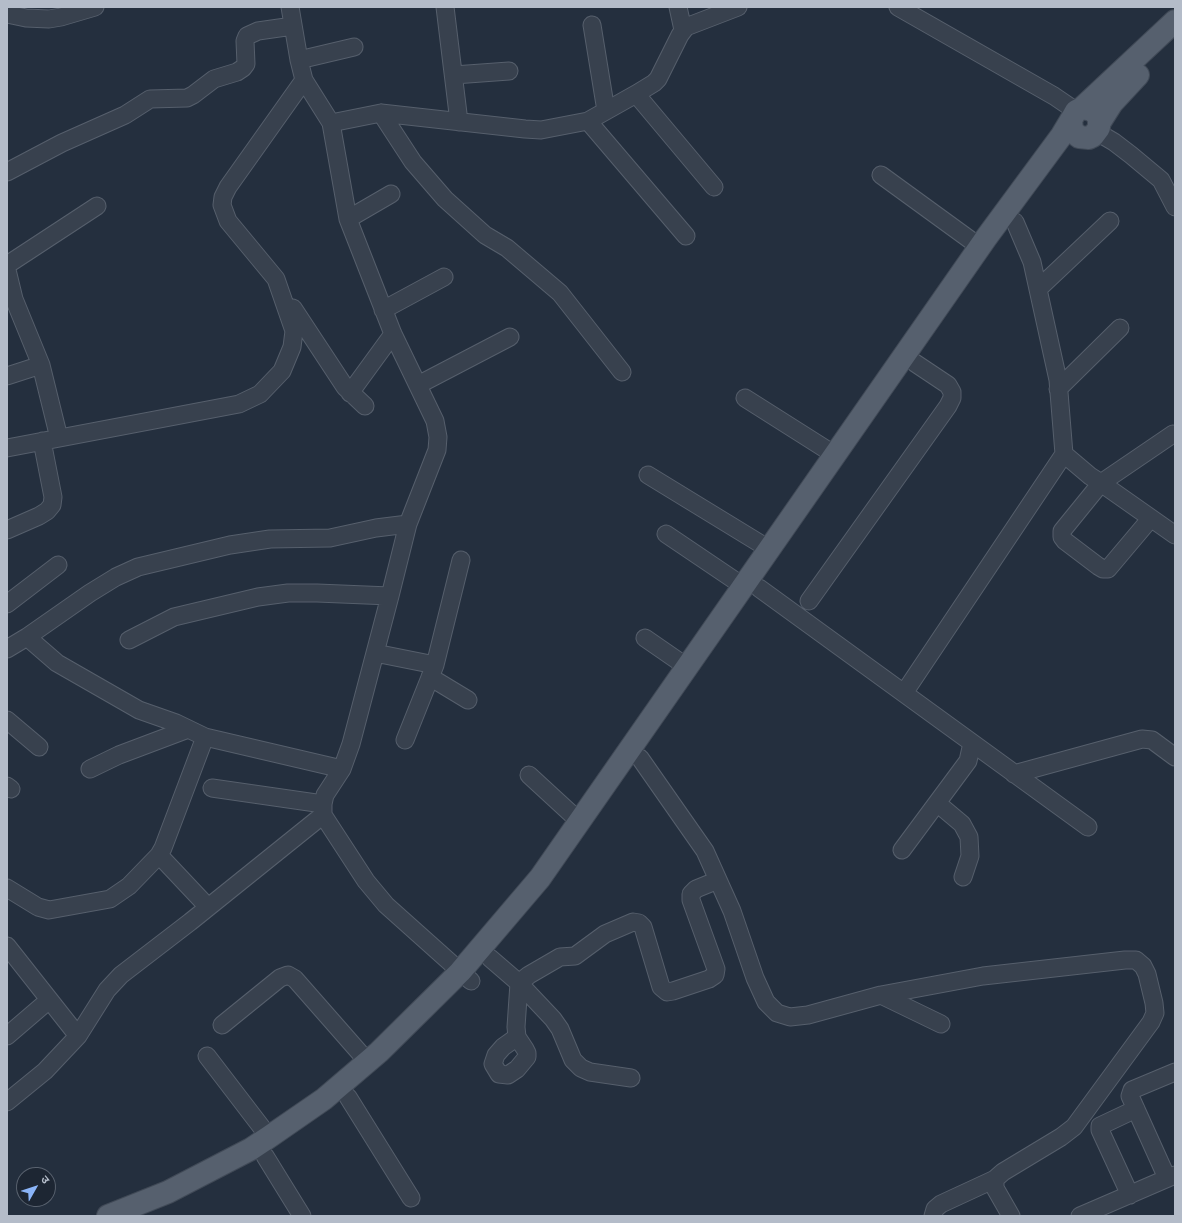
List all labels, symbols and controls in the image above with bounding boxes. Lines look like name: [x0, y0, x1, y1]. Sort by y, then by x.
north arrow: [16, 1167, 56, 1207]
text: उ: [38, 1173, 52, 1186]

